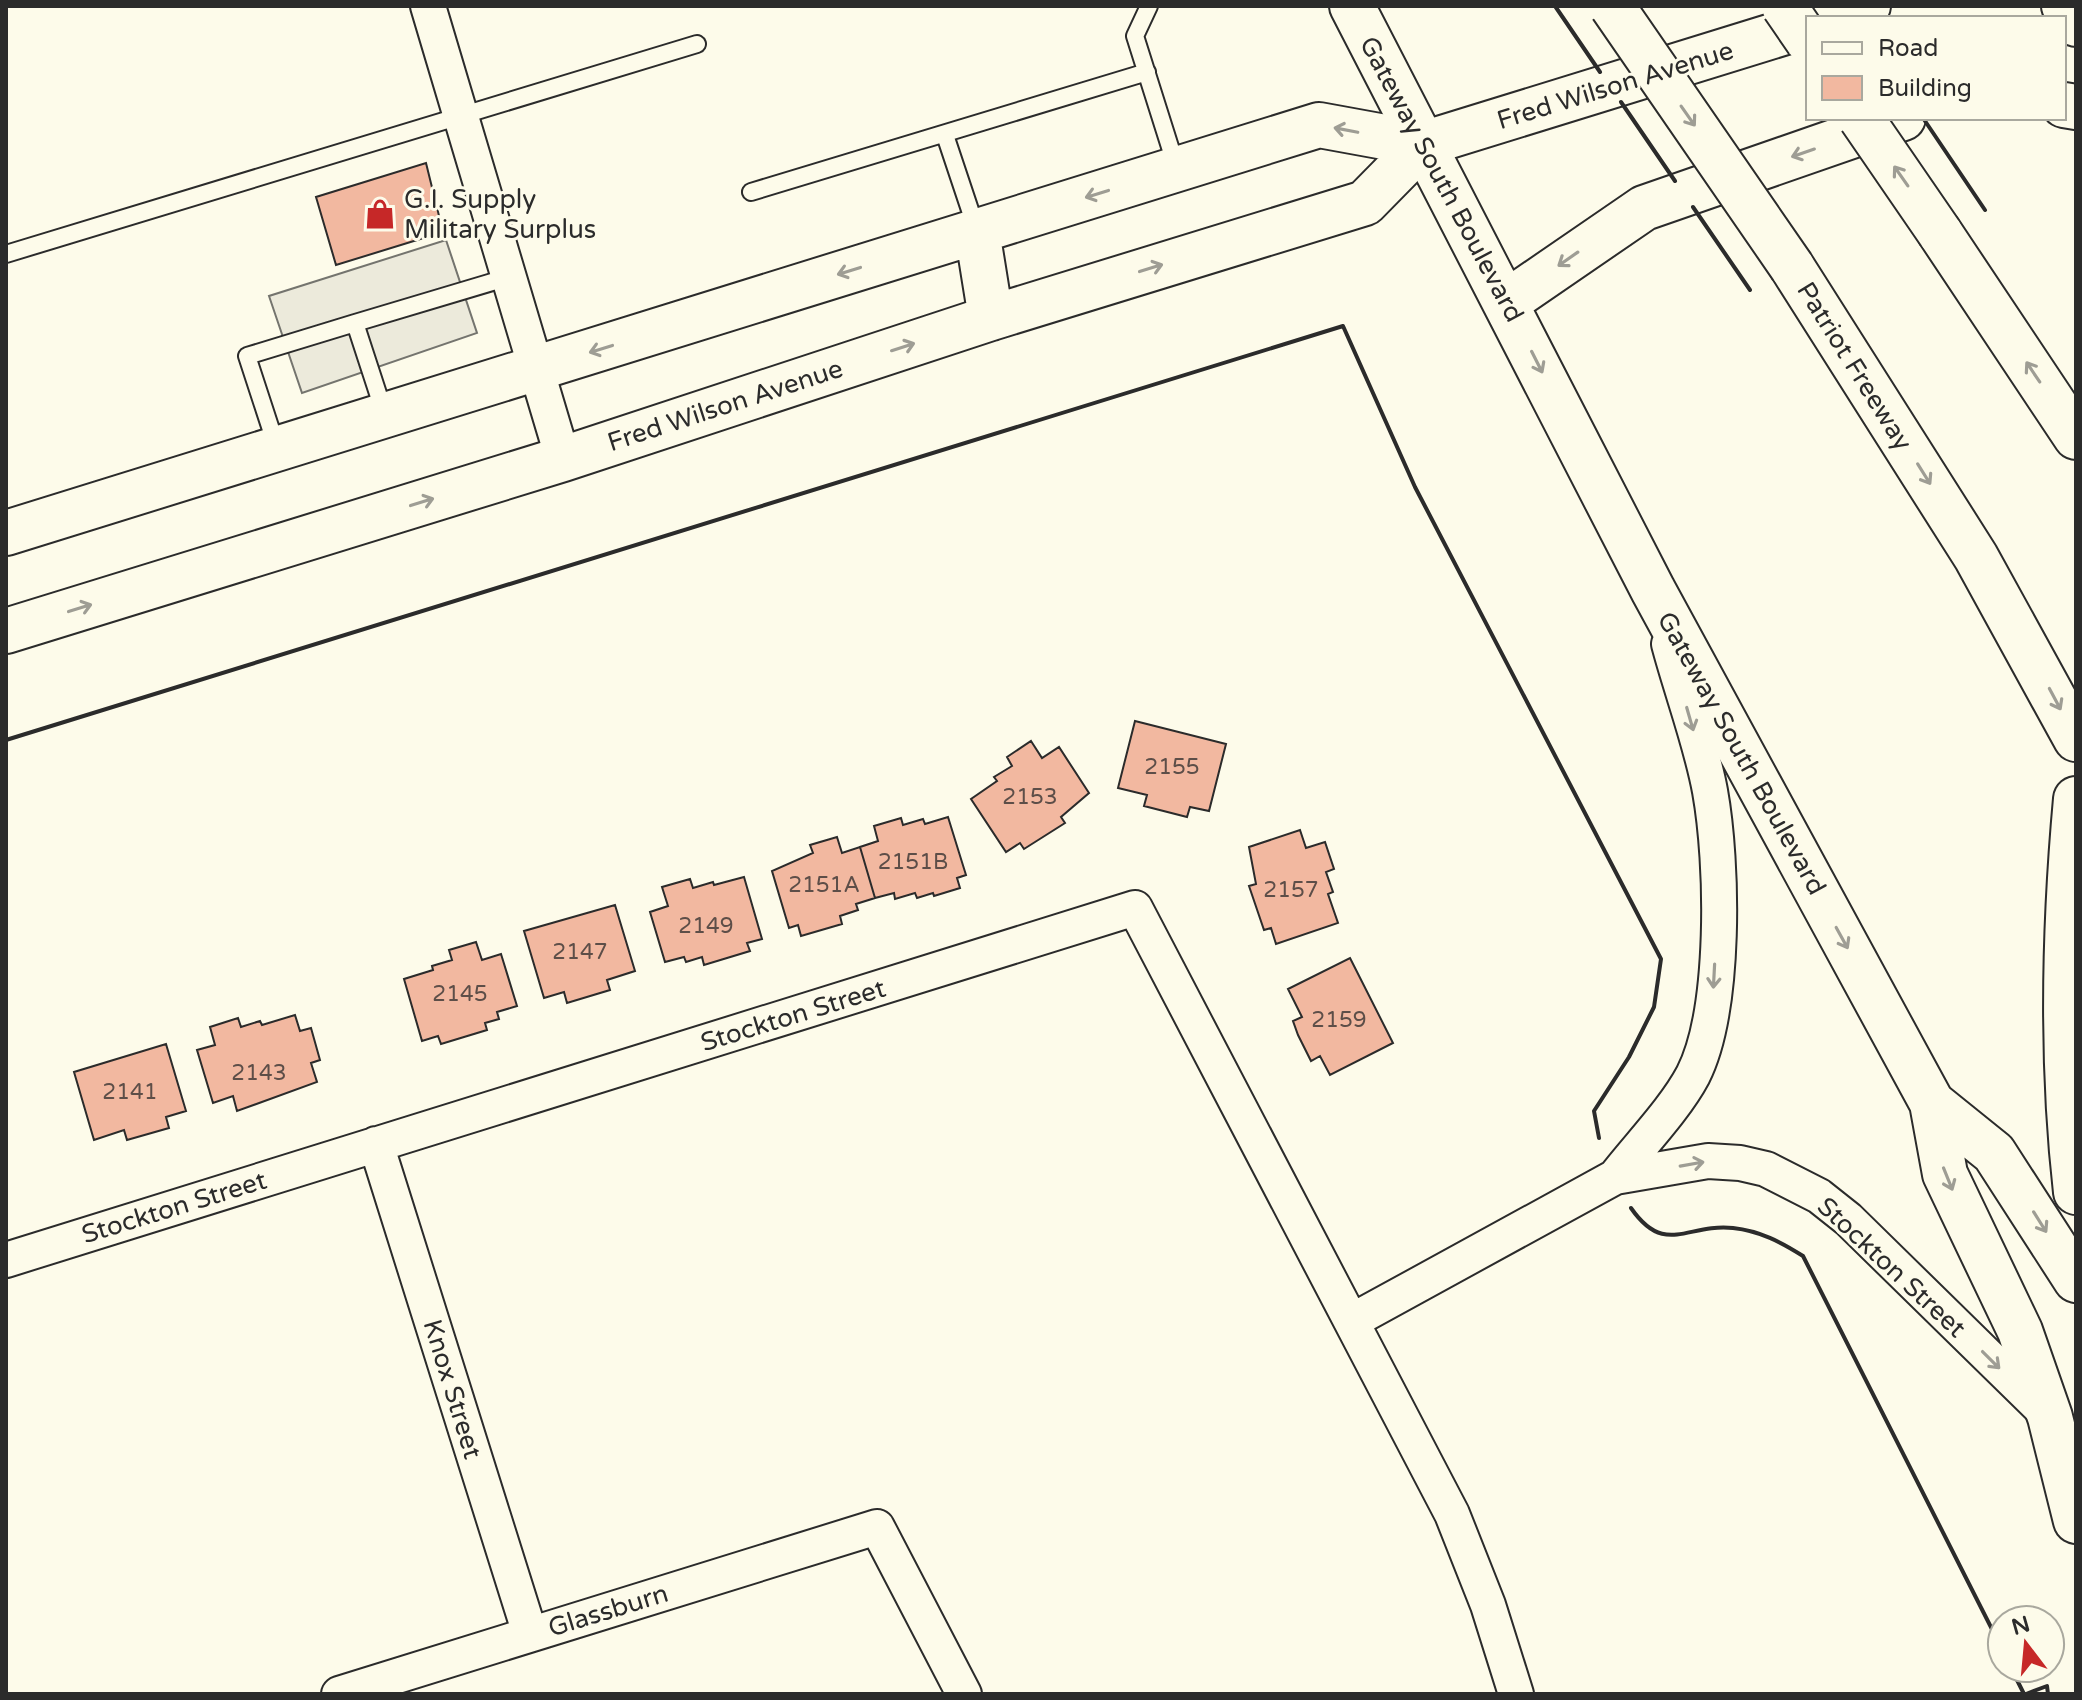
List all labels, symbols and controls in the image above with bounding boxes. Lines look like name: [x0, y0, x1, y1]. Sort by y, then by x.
legend: [1806, 16, 2066, 120]
street label: Gateway South Boulevard: [1353, 31, 1530, 327]
text: Road: [1878, 34, 1938, 63]
street label: Fred Wilson Avenue: [1493, 35, 1737, 136]
text: Building: [1878, 74, 1972, 103]
one-way arrow: [1680, 105, 1696, 127]
one-way arrow: [1334, 121, 1359, 136]
one-way arrow: [1791, 146, 1816, 161]
one-way arrow: [1892, 165, 1909, 187]
place label: G.I. Supply Military Surplus: [404, 184, 596, 245]
one-way arrow: [1085, 188, 1110, 202]
shop icon: G.I. Supply Military Surplus: [363, 197, 397, 231]
one-way arrow: [1558, 250, 1579, 267]
one-way arrow: [1138, 259, 1163, 274]
one-way arrow: [836, 264, 862, 279]
street label: Patriot Freeway: [1790, 276, 1919, 456]
one-way arrow: [890, 338, 915, 353]
one-way arrow: [588, 342, 614, 357]
one-way arrow: [1530, 349, 1546, 373]
street label: Fred Wilson Avenue: [604, 353, 847, 458]
one-way arrow: [2025, 362, 2041, 384]
one-way arrow: [1916, 462, 1932, 485]
one-way arrow: [409, 494, 435, 509]
one-way arrow: [68, 600, 93, 615]
street label: Gateway South Boulevard: [1651, 606, 1832, 900]
one-way arrow: [2048, 686, 2064, 710]
one-way arrow: [1684, 706, 1698, 731]
house number: 2155: [1144, 754, 1200, 780]
house number: 2153: [1002, 784, 1058, 810]
house number: 2151B: [878, 849, 948, 875]
house number: 2151A: [788, 872, 860, 898]
house number: 2157: [1263, 877, 1319, 903]
house number: 2149: [678, 913, 734, 939]
one-way arrow: [1835, 926, 1851, 949]
house number: 2147: [552, 939, 608, 965]
one-way arrow: [1706, 962, 1721, 989]
street label: Stockton Street: [697, 973, 889, 1058]
house number: 2145: [432, 981, 488, 1007]
house number: 2159: [1311, 1007, 1367, 1033]
house number: 2143: [231, 1060, 287, 1086]
house number: 2141: [102, 1079, 158, 1105]
one-way arrow: [1679, 1155, 1704, 1170]
street label: Stockton Street: [78, 1165, 270, 1250]
one-way arrow: [1942, 1166, 1957, 1191]
street label: Stockton Street: [1811, 1191, 1972, 1344]
one-way arrow: [2032, 1210, 2048, 1233]
street label: Knox Street: [417, 1316, 488, 1463]
one-way arrow: [1981, 1350, 2001, 1369]
street label: Glassburn: [544, 1578, 672, 1643]
north arrow: [1986, 1604, 2066, 1684]
text: N: [2009, 1611, 2033, 1641]

